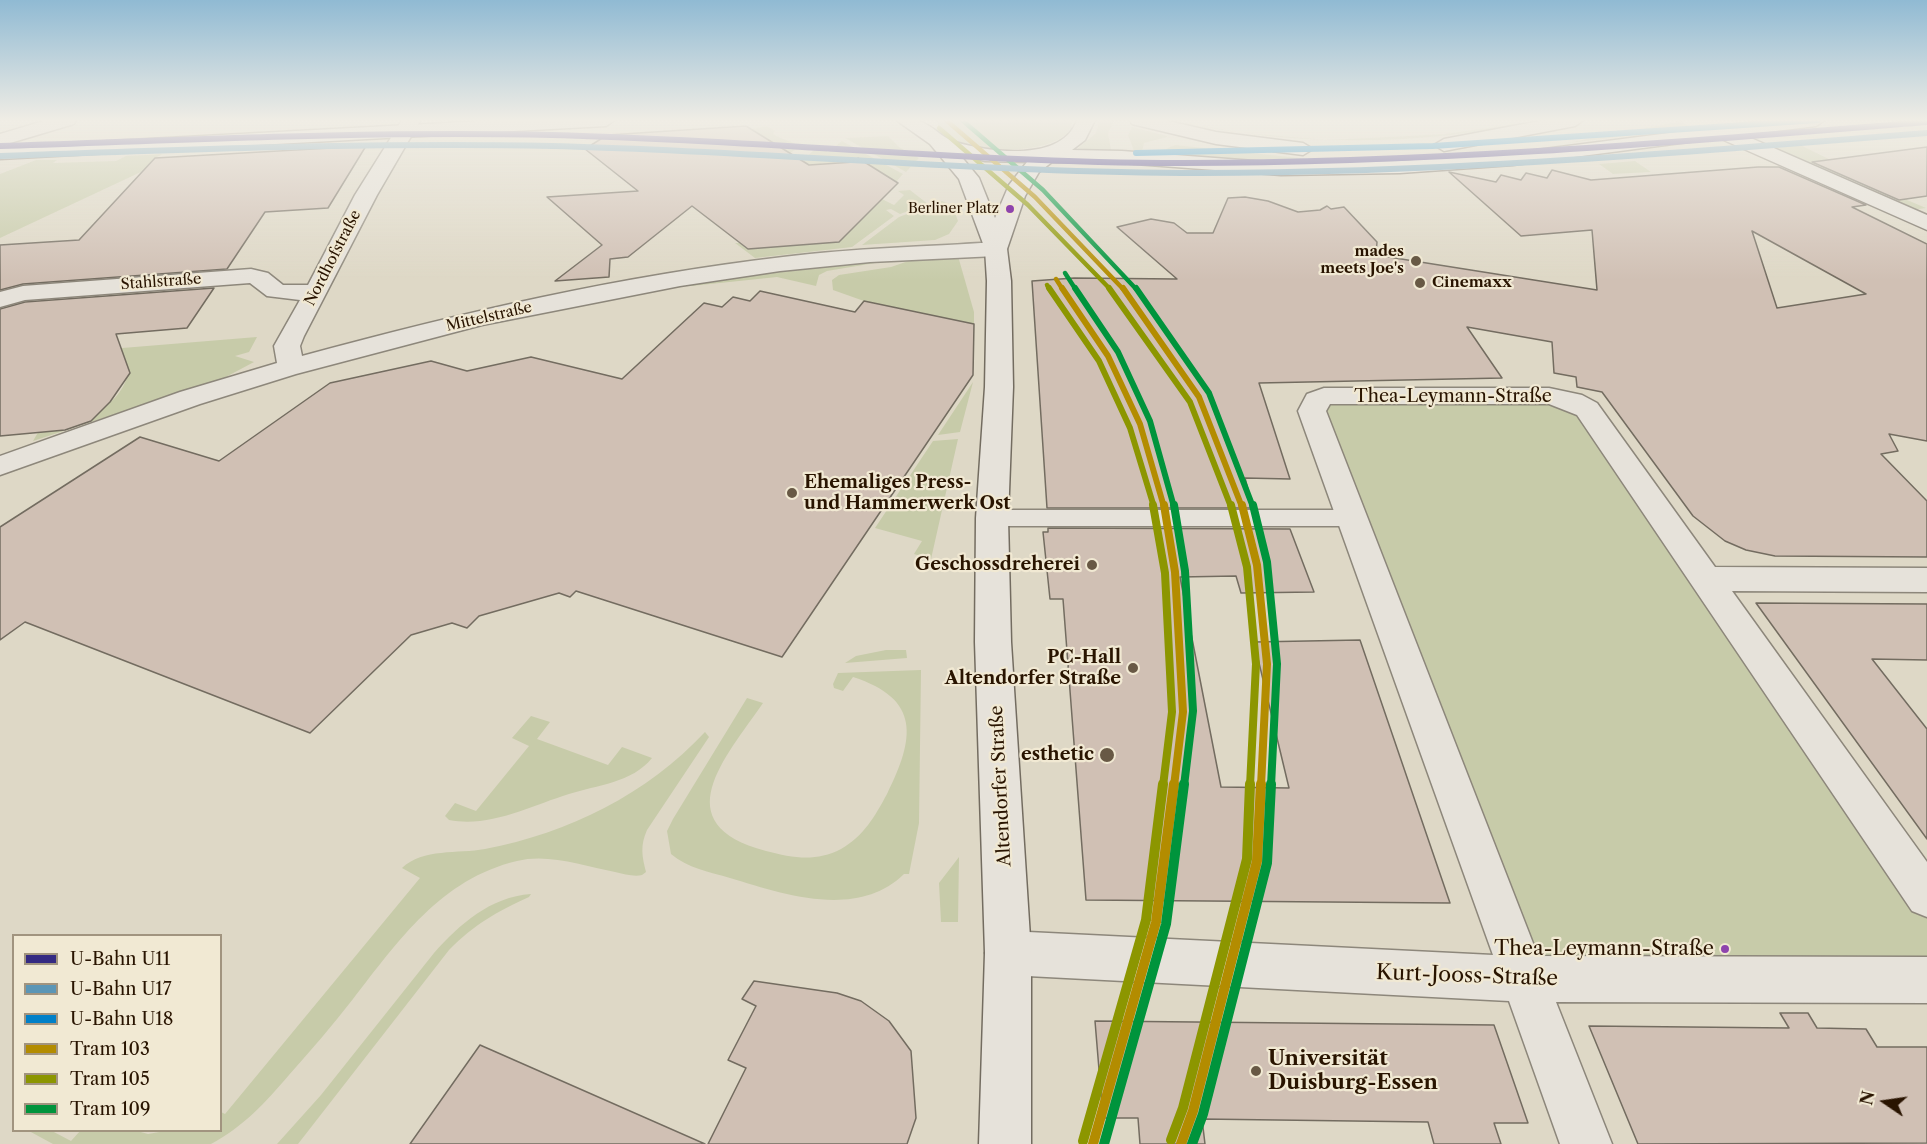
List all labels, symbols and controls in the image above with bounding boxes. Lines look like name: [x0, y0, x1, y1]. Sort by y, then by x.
place label: Berliner Platz: [908, 201, 999, 217]
marker: Berliner Platz: [1004, 203, 1016, 215]
street label: Nordhofstraße: [301, 207, 365, 309]
place label: mades meets Joe's: [1320, 243, 1404, 278]
marker: mades meets Joe's: [1409, 254, 1423, 268]
street label: Stahlstraße: [120, 270, 202, 294]
place label: Cinemaxx: [1432, 274, 1512, 292]
marker: Cinemaxx: [1413, 276, 1427, 290]
street label: Mittelstraße: [444, 298, 534, 336]
street label: Thea-Leymann-Straße: [1354, 386, 1552, 408]
place label: Ehemaliges Press- und Hammerwerk Ost: [804, 472, 1011, 514]
marker: Ehemaliges Press- und Hammerwerk Ost: [785, 486, 799, 500]
place label: Geschossdreherei: [915, 554, 1080, 576]
marker: Geschossdreherei: [1085, 558, 1099, 572]
place label: PC-Hall Altendorfer Straße: [945, 647, 1121, 690]
marker: PC-Hall Altendorfer Straße: [1126, 661, 1140, 675]
street label: Altendorfer Straße: [986, 705, 1016, 867]
place label: esthetic: [1021, 744, 1094, 766]
marker: esthetic: [1098, 746, 1116, 764]
legend: [12, 934, 222, 1132]
place label: Thea-Leymann-Straße: [1494, 937, 1714, 961]
marker: Thea-Leymann-Straße: [1719, 943, 1731, 955]
text: U-Bahn U11: [70, 948, 170, 970]
street label: Kurt-Jooss-Straße: [1376, 960, 1558, 992]
text: U-Bahn U17: [70, 978, 172, 1000]
text: U-Bahn U18: [70, 1008, 174, 1030]
text: Tram 103: [70, 1038, 150, 1060]
place label: Universität Duisburg-Essen: [1268, 1046, 1438, 1096]
marker: Universität Duisburg-Essen: [1249, 1064, 1263, 1078]
text: Tram 105: [70, 1068, 150, 1090]
north arrow: [1855, 1072, 1915, 1132]
text: N: [1856, 1089, 1879, 1107]
text: Tram 109: [70, 1098, 150, 1120]

